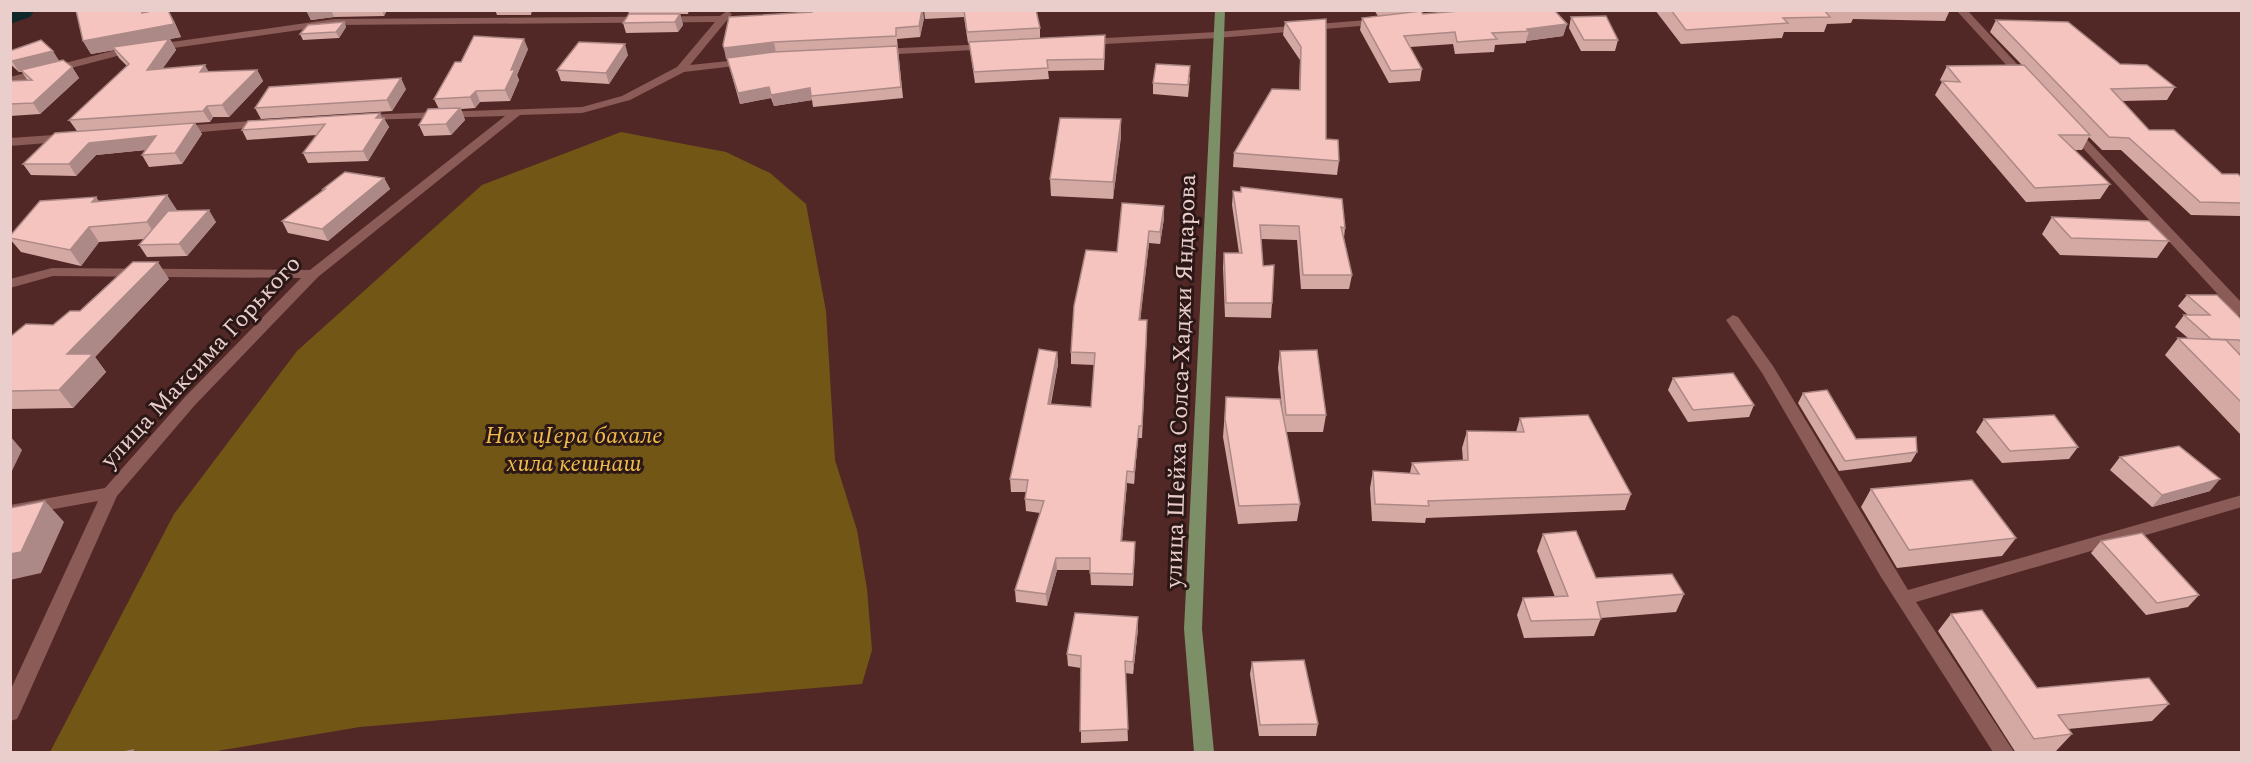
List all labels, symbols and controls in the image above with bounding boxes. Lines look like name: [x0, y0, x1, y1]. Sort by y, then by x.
street label: улица Шейха Солса-Хаджи Яндарова: [1156, 173, 1206, 590]
street label: улица Максима Горького: [92, 247, 310, 477]
park label: Нах цIера бахале хила кешнаш: [485, 418, 663, 482]

